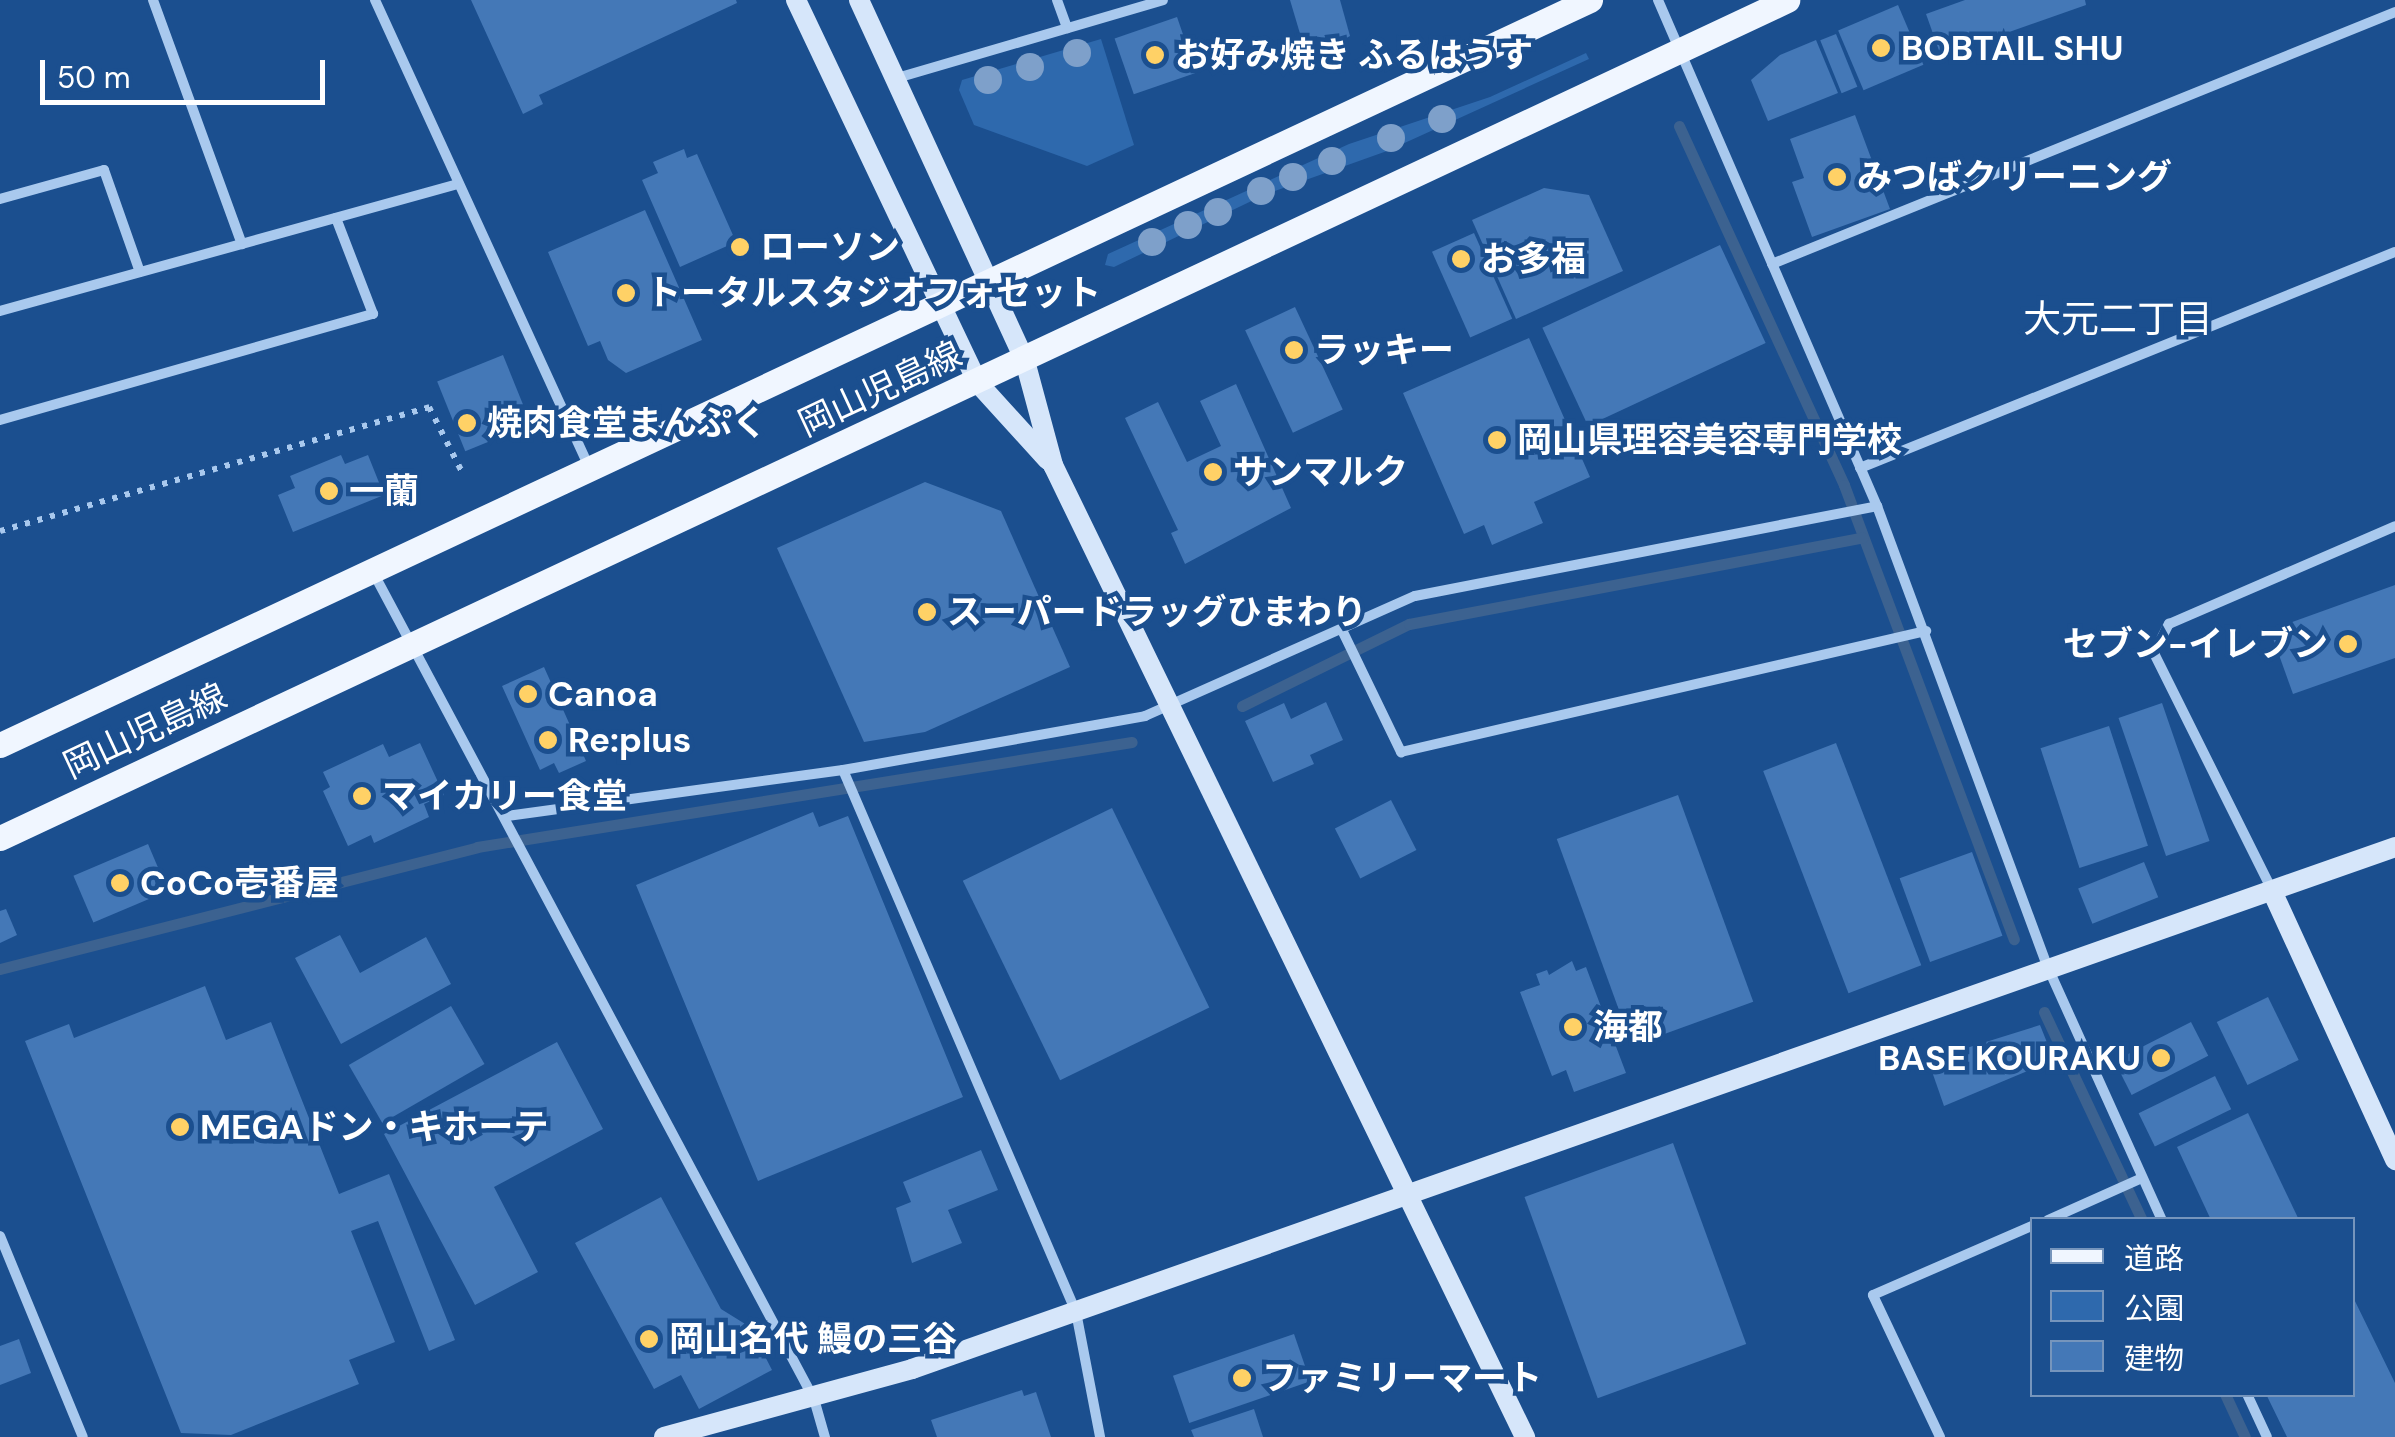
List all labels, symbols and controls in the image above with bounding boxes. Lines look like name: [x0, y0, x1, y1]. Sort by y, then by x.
place label: BOBTAIL SHU: [1901, 27, 2123, 69]
place label: お好み焼き ふるはうす: [1175, 34, 1533, 76]
marker: BOBTAIL SHU: [1870, 37, 1892, 59]
scale bar: [45, 40, 330, 102]
marker: お好み焼き ふるはうす: [1144, 44, 1166, 66]
text: 50 m: [57, 58, 131, 97]
place label: みつばクリーニング: [1857, 156, 2172, 198]
marker: みつばクリーニング: [1826, 166, 1848, 188]
place label: ローソン: [760, 226, 900, 268]
marker: ローソン: [729, 236, 751, 258]
place label: お多福: [1481, 238, 1586, 280]
marker: お多福: [1450, 248, 1472, 270]
place label: トータルスタジオフォセット: [646, 272, 1101, 314]
marker: トータルスタジオフォセット: [615, 282, 637, 304]
district label: 大元二丁目: [2023, 297, 2213, 343]
place label: ラッキー: [1314, 329, 1454, 371]
street label: 岡山児島線: [792, 333, 968, 445]
marker: ラッキー: [1283, 339, 1305, 361]
place label: 焼肉食堂まんぷく: [487, 402, 767, 444]
marker: 焼肉食堂まんぷく: [456, 412, 478, 434]
place label: 岡山県理容美容専門学校: [1517, 419, 1902, 461]
marker: 岡山県理容美容専門学校: [1486, 429, 1508, 451]
place label: サンマルク: [1233, 451, 1408, 493]
marker: サンマルク: [1202, 461, 1224, 483]
place label: 一蘭: [349, 470, 419, 512]
marker: 一蘭: [318, 480, 340, 502]
place label: スーパードラッグひまわり: [947, 591, 1367, 633]
marker: スーパードラッグひまわり: [916, 601, 938, 623]
place label: セブン-イレブン: [2063, 623, 2328, 665]
marker: セブン-イレブン: [2337, 633, 2359, 655]
place label: Canoa: [548, 673, 658, 715]
street label: 岡山児島線: [57, 675, 233, 787]
marker: Canoa: [517, 683, 539, 705]
place label: Re:plus: [568, 719, 691, 761]
marker: Re:plus: [537, 729, 559, 751]
place label: マイカリー食堂: [382, 775, 627, 817]
marker: マイカリー食堂: [351, 785, 373, 807]
place label: CoCo壱番屋: [140, 862, 339, 904]
marker: CoCo壱番屋: [109, 872, 131, 894]
place label: 海都: [1593, 1006, 1663, 1048]
marker: 海都: [1562, 1016, 1584, 1038]
place label: BASE KOURAKU: [1878, 1037, 2141, 1079]
marker: BASE KOURAKU: [2150, 1047, 2172, 1069]
place label: MEGAドン・キホーテ: [200, 1106, 548, 1148]
marker: MEGAドン・キホーテ: [169, 1116, 191, 1138]
legend: [2030, 1217, 2355, 1397]
text: 道路: [2124, 1239, 2184, 1278]
text: 公園: [2124, 1289, 2184, 1328]
place label: 岡山名代 鰻の三谷: [669, 1318, 957, 1360]
marker: 岡山名代 鰻の三谷: [638, 1328, 660, 1350]
text: 建物: [2124, 1339, 2184, 1378]
place label: ファミリーマート: [1262, 1357, 1542, 1399]
marker: ファミリーマート: [1231, 1367, 1253, 1389]

